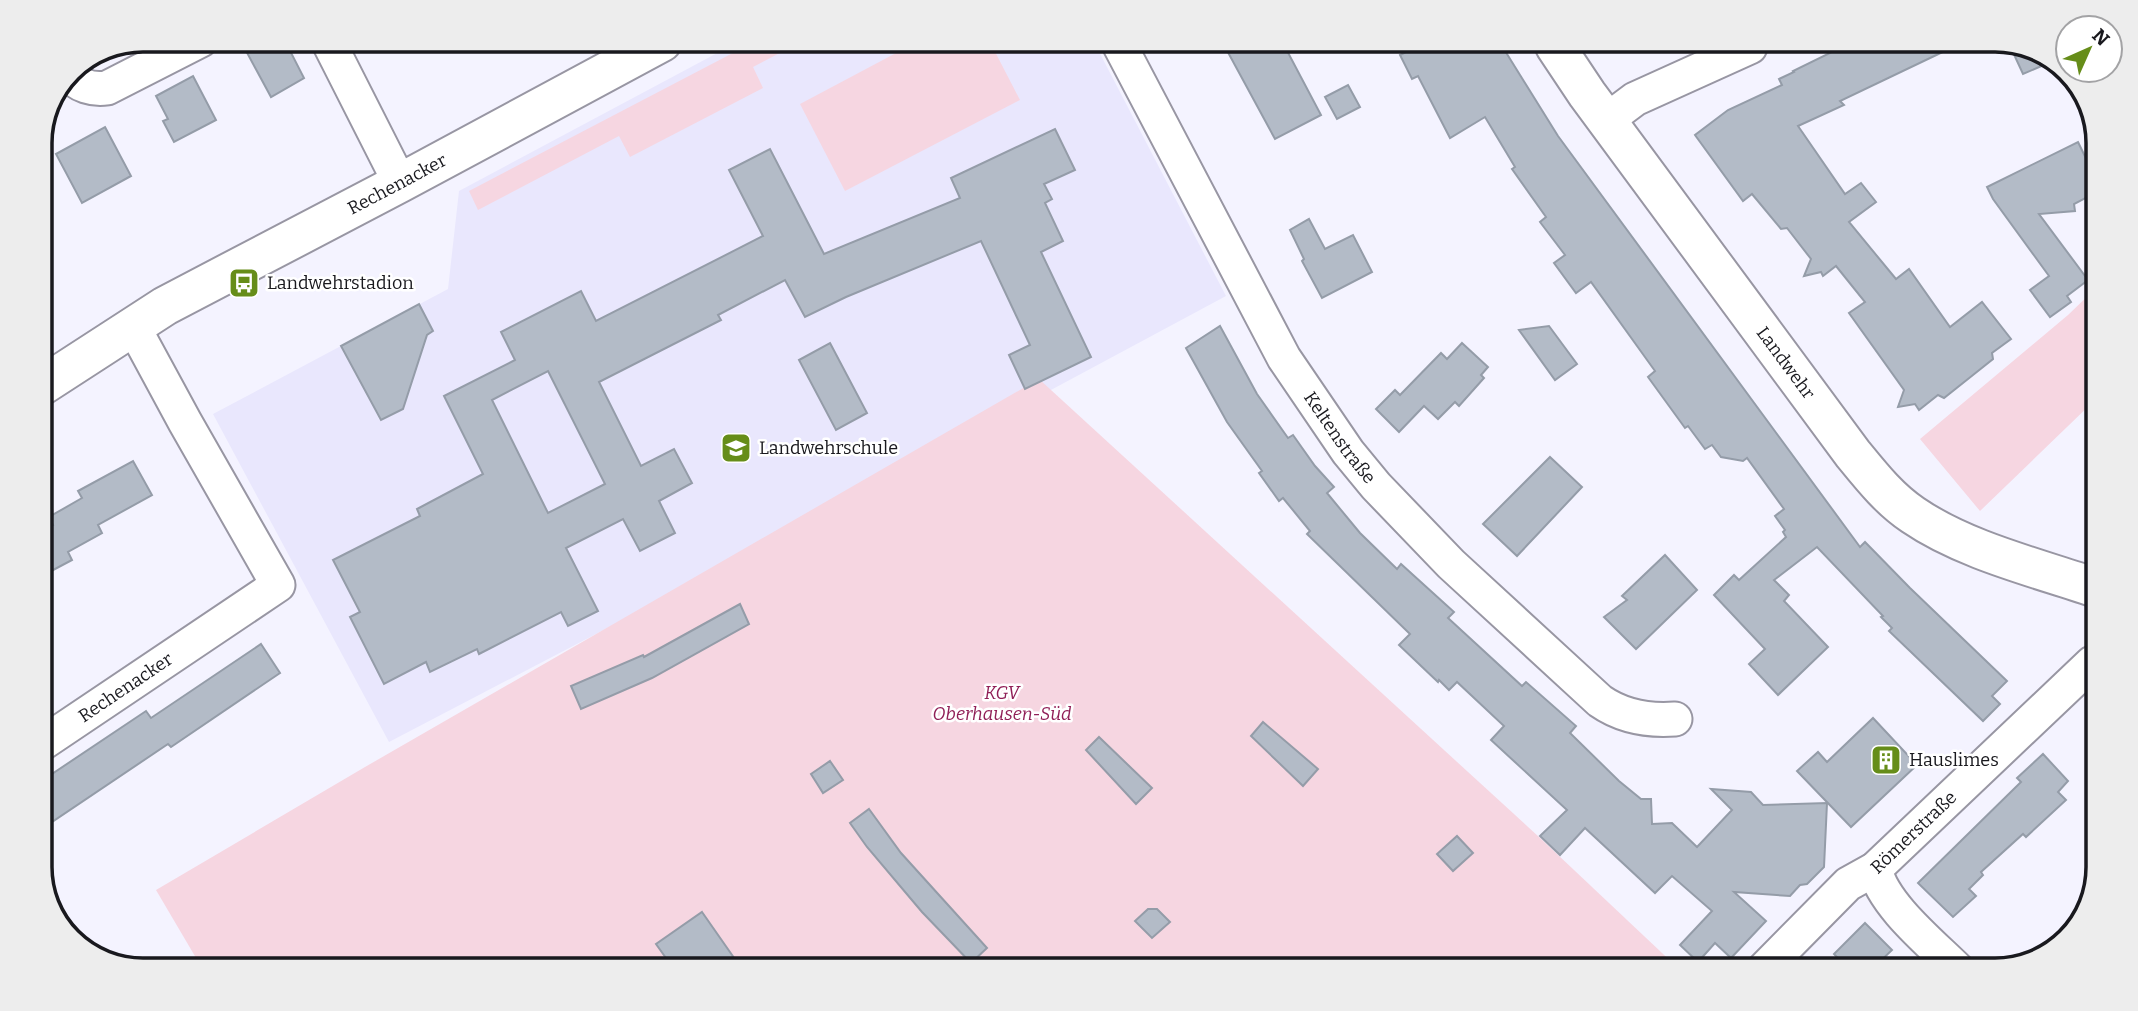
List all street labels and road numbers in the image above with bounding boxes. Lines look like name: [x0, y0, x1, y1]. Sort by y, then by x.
street label: Rechenacker: [344, 149, 450, 219]
street label: Landwehr: [1752, 322, 1820, 403]
street label: Keltenstraße: [1299, 387, 1380, 488]
street label: Rechenacker: [74, 648, 177, 727]
street label: Römerstraße: [1866, 786, 1961, 878]

